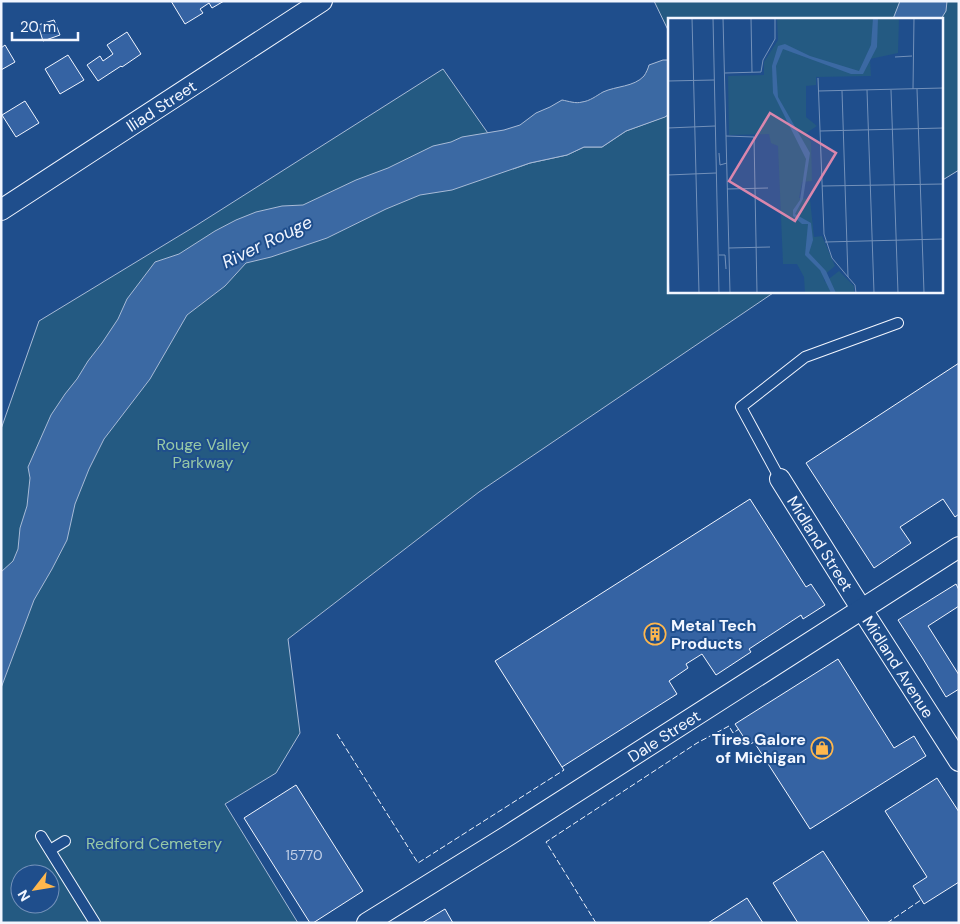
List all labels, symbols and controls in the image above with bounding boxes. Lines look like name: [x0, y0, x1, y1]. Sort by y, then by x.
scale bar: [12, 10, 79, 42]
text: 20 m: [20, 17, 56, 37]
inset map: [668, 18, 942, 292]
street label: Iliad Street: [122, 75, 200, 136]
water label: River Rouge: [218, 210, 316, 274]
park label: Rouge Valley Parkway: [157, 434, 250, 473]
street label: Midland Street: [783, 492, 858, 595]
street label: Midland Avenue: [858, 612, 939, 722]
place label: Metal Tech Products: [671, 615, 756, 654]
building icon: Metal Tech Products: [643, 622, 667, 646]
street label: Dale Street: [624, 705, 704, 767]
place label: Tires Galore of Michigan: [712, 729, 806, 768]
shop icon: Tires Galore of Michigan: [810, 736, 834, 760]
park label: Redford Cemetery: [86, 833, 222, 854]
house number: 15770: [285, 846, 323, 864]
north arrow: [10, 864, 60, 914]
text: N: [14, 887, 34, 905]

